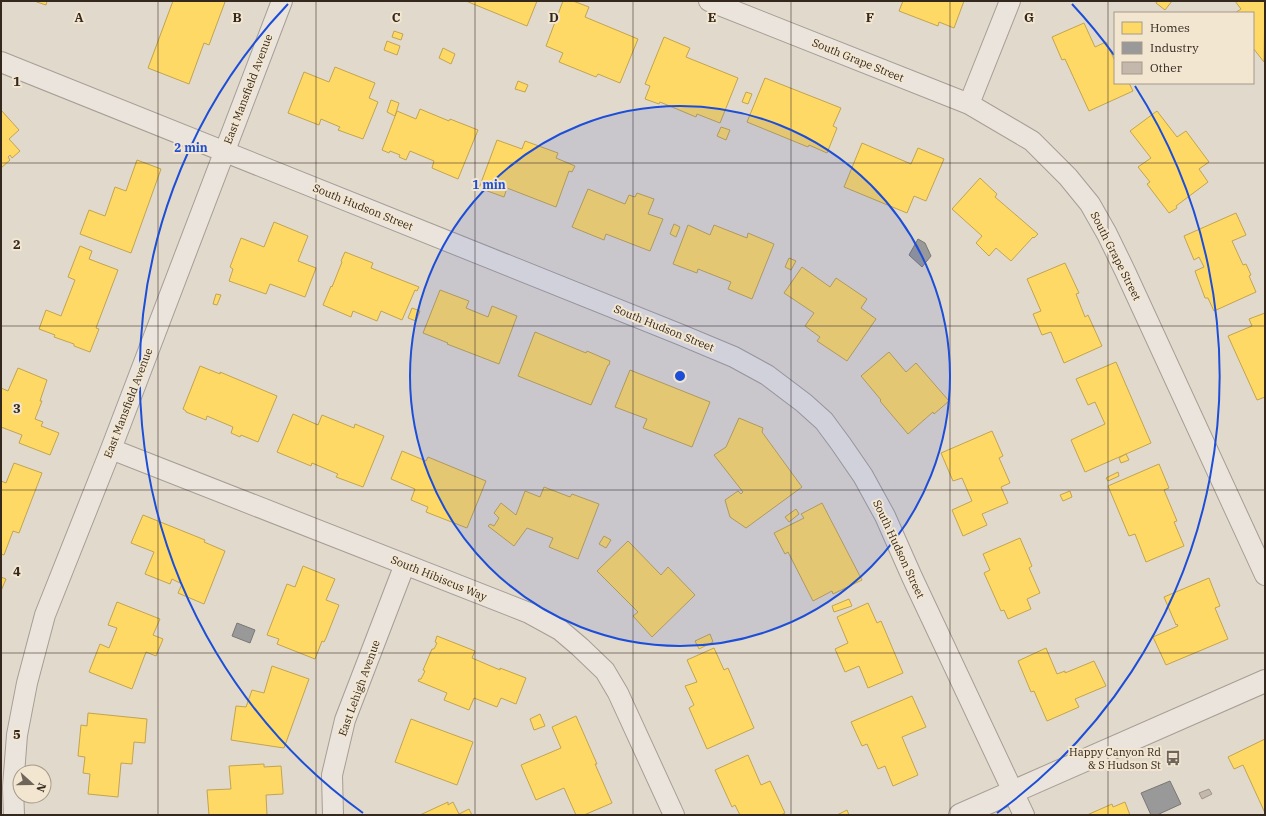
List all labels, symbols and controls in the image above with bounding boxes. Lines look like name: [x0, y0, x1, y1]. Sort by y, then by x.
text: A: [74, 9, 84, 26]
text: B: [232, 9, 242, 26]
text: C: [392, 9, 401, 26]
text: D: [549, 9, 559, 26]
text: E: [708, 9, 716, 26]
text: F: [866, 9, 874, 26]
text: G: [1024, 9, 1034, 26]
legend: [1114, 12, 1254, 84]
text: Homes: [1150, 20, 1190, 35]
street label: East Mansfield Avenue: [221, 32, 275, 146]
street label: South Grape Street: [810, 35, 906, 85]
text: Industry: [1150, 40, 1199, 55]
text: Other: [1150, 60, 1183, 75]
text: 1: [13, 73, 21, 90]
text: 2 min: [174, 140, 208, 155]
text: 1 min: [472, 177, 506, 192]
street label: South Hudson Street: [311, 180, 415, 234]
street label: South Grape Street: [1088, 209, 1144, 303]
text: 2: [13, 236, 21, 253]
street label: South Hudson Street: [612, 301, 716, 355]
street label: East Mansfield Avenue: [101, 346, 155, 460]
centre of rings: [673, 369, 687, 383]
text: 3: [13, 400, 21, 417]
street label: South Hudson Street: [870, 498, 928, 601]
street label: South Hibiscus Way: [389, 552, 489, 604]
text: 4: [13, 563, 21, 580]
street label: East Lehigh Avenue: [335, 638, 383, 738]
text: 5: [13, 726, 21, 743]
place label: Happy Canyon Rd & S Hudson St: [1069, 745, 1161, 772]
bus stop icon: Happy Canyon Rd & S Hudson St: [1164, 749, 1182, 767]
north arrow: [12, 764, 52, 804]
text: N: [33, 781, 49, 794]

